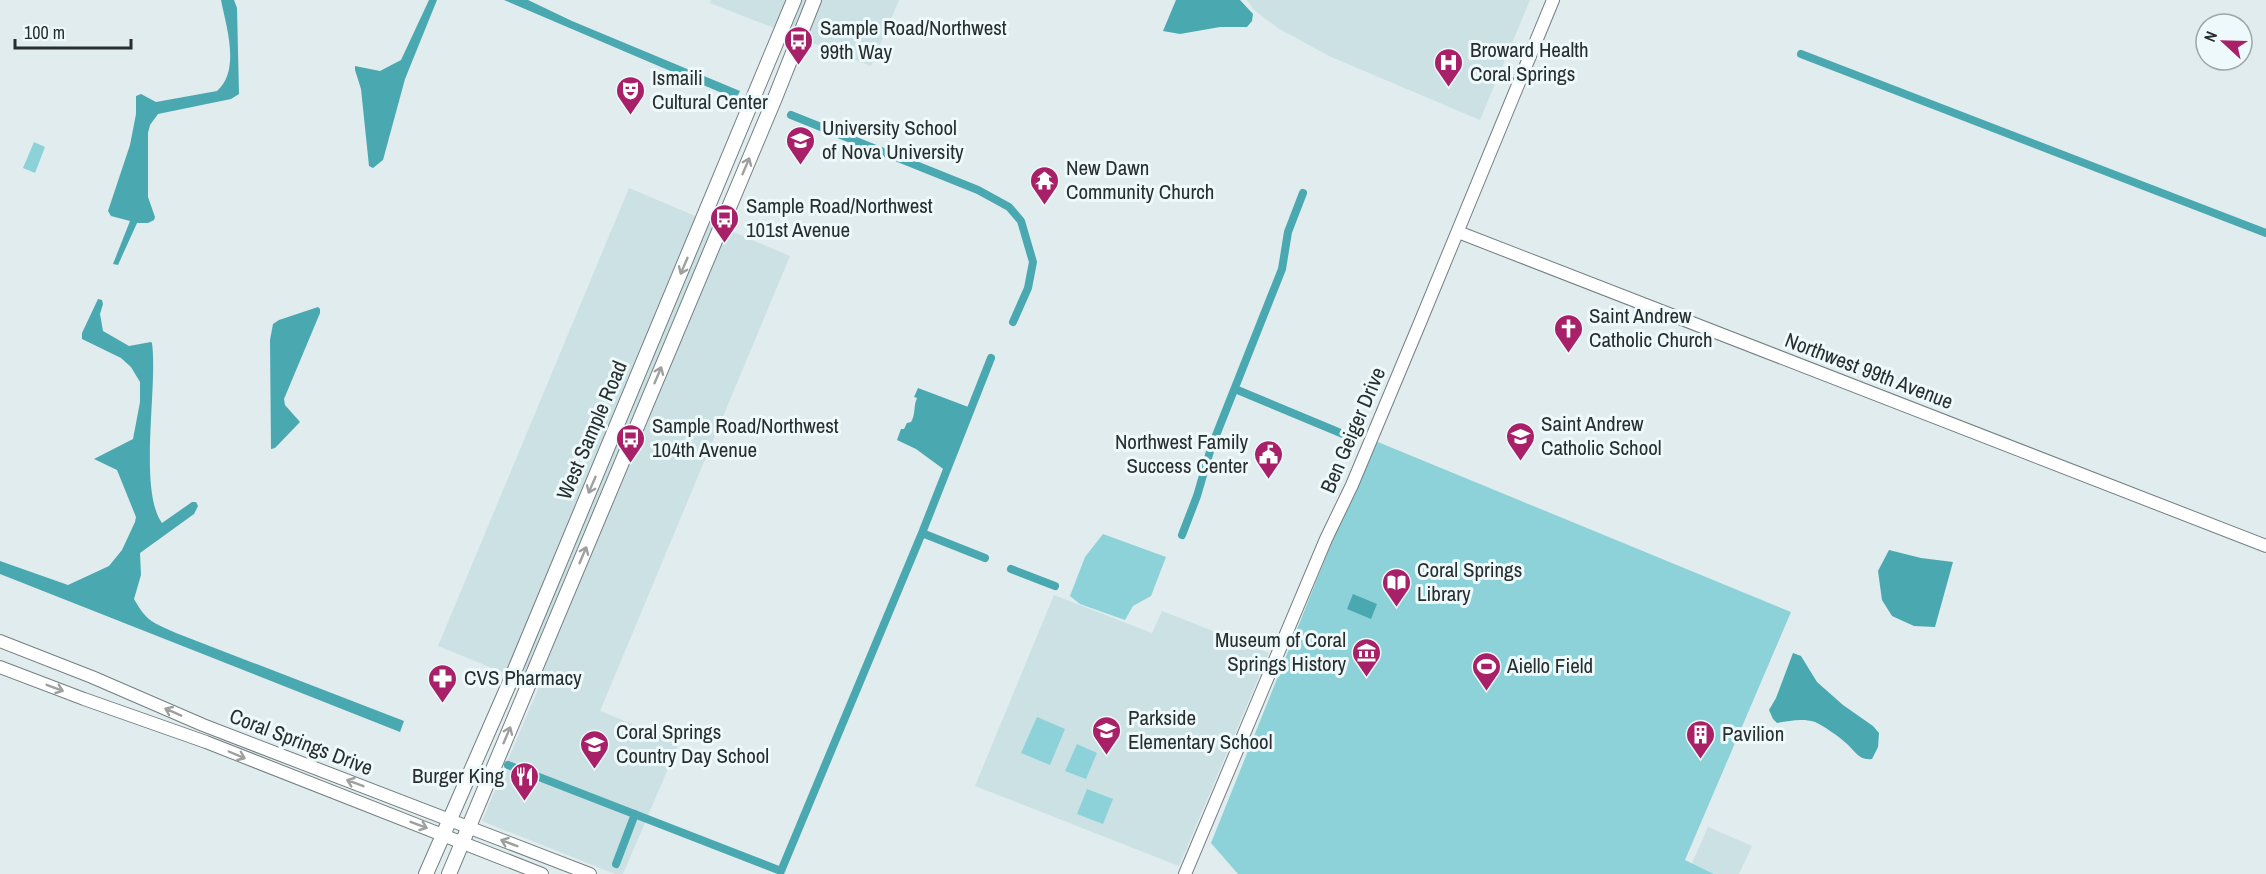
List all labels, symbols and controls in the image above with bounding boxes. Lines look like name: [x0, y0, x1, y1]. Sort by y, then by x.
scale bar: [15, 12, 130, 50]
north arrow: [2194, 12, 2254, 72]
place label: Sample Road/Northwest 99th Way: [820, 13, 1007, 66]
text: 100 m: [24, 20, 65, 45]
bus stop icon: Sample Road/Northwest 99th Way: [783, 24, 815, 66]
text: N: [2198, 28, 2222, 45]
place label: Broward Health Coral Springs: [1470, 35, 1589, 88]
hospital icon: Broward Health Coral Springs: [1433, 46, 1465, 88]
place label: Ismaili Cultural Center: [652, 63, 768, 116]
theatre icon: Ismaili Cultural Center: [615, 74, 647, 116]
place label: University School of Nova University: [822, 113, 964, 166]
school or university icon: University School of Nova University: [785, 124, 817, 166]
place label: New Dawn Community Church: [1066, 153, 1214, 206]
one-way arrow: [741, 157, 752, 175]
temple icon: New Dawn Community Church: [1029, 164, 1061, 206]
place label: Sample Road/Northwest 101st Avenue: [746, 191, 933, 244]
bus stop icon: Sample Road/Northwest 101st Avenue: [709, 202, 741, 244]
one-way arrow: [678, 256, 689, 275]
place label: Saint Andrew Catholic Church: [1589, 301, 1712, 354]
church icon: Saint Andrew Catholic Church: [1552, 312, 1584, 354]
street label: Northwest 99th Avenue: [1781, 325, 1957, 416]
street label: West Sample Road: [549, 356, 634, 504]
street label: Ben Geiger Drive: [1313, 362, 1392, 497]
one-way arrow: [653, 367, 664, 385]
place label: Saint Andrew Catholic School: [1541, 409, 1662, 462]
place label: Sample Road/Northwest 104th Avenue: [652, 411, 839, 464]
school or university icon: Saint Andrew Catholic School: [1504, 420, 1536, 462]
bus stop icon: Sample Road/Northwest 104th Avenue: [615, 422, 647, 464]
place label: Northwest Family Success Center: [1115, 427, 1248, 480]
public building icon: Northwest Family Success Center: [1253, 438, 1285, 480]
one-way arrow: [586, 475, 597, 493]
one-way arrow: [578, 547, 589, 565]
place label: Coral Springs Library: [1417, 555, 1522, 608]
library icon: Coral Springs Library: [1380, 566, 1412, 608]
place label: Museum of Coral Springs History: [1215, 625, 1346, 678]
museum icon: Museum of Coral Springs History: [1351, 636, 1383, 678]
sports icon: Aiello Field: [1470, 650, 1502, 692]
place label: Aiello Field: [1506, 651, 1593, 680]
pharmacy icon: CVS Pharmacy: [427, 662, 459, 704]
place label: CVS Pharmacy: [464, 663, 582, 692]
one-way arrow: [45, 683, 63, 694]
street label: Coral Springs Drive: [225, 701, 377, 782]
place label: Parkside Elementary School: [1128, 703, 1273, 756]
one-way arrow: [165, 706, 183, 717]
school or university icon: Parkside Elementary School: [1091, 714, 1123, 756]
place label: Coral Springs Country Day School: [616, 717, 769, 770]
building icon: Pavilion: [1685, 718, 1717, 760]
place label: Pavilion: [1722, 719, 1784, 748]
one-way arrow: [502, 726, 513, 745]
school or university icon: Coral Springs Country Day School: [579, 728, 611, 770]
one-way arrow: [228, 750, 246, 761]
restaurant icon: Burger King: [509, 760, 541, 802]
place label: Burger King: [412, 761, 504, 790]
one-way arrow: [346, 777, 365, 788]
one-way arrow: [410, 821, 428, 832]
one-way arrow: [501, 837, 519, 848]

